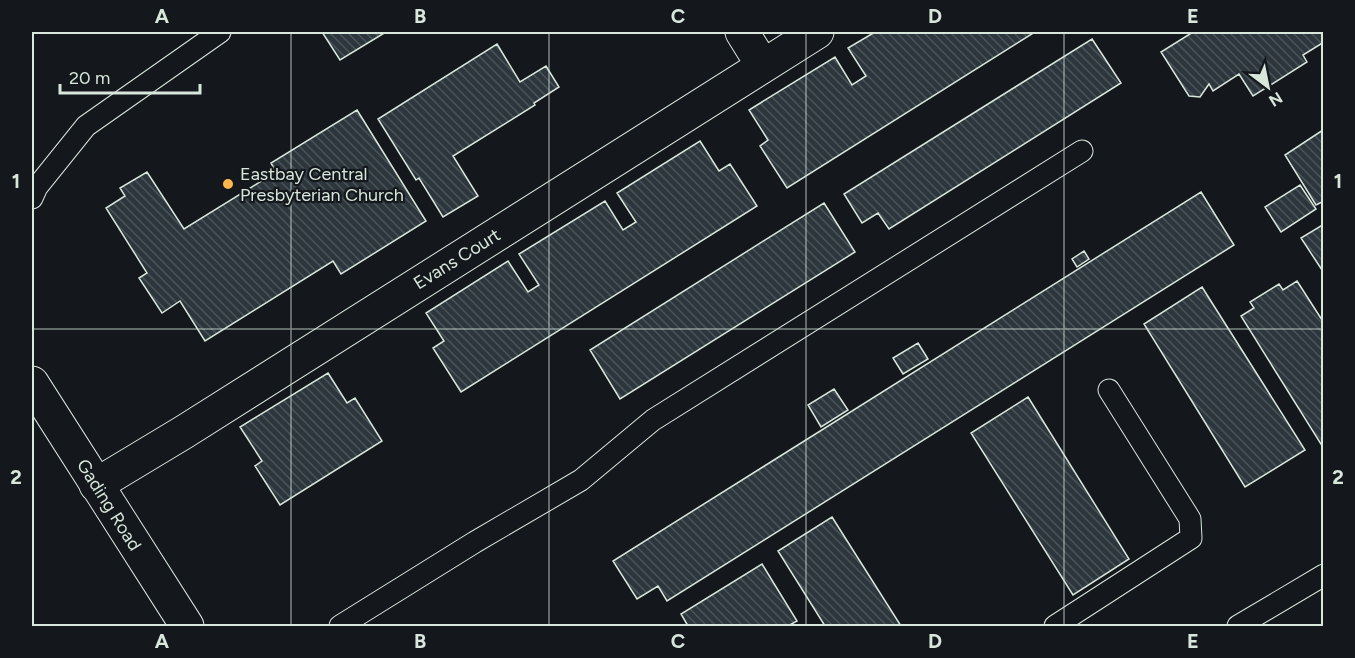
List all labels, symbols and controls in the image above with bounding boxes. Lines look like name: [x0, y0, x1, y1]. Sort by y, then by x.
text: A: [155, 4, 170, 28]
text: B: [414, 4, 426, 28]
text: C: [671, 4, 685, 28]
text: D: [928, 4, 942, 28]
text: E: [1187, 4, 1199, 28]
scale bar: [60, 57, 200, 95]
north arrow: [1238, 57, 1298, 117]
text: 20 m: [69, 67, 110, 89]
text: N: [1265, 88, 1286, 111]
place label: Eastbay Central Presbyterian Church: [240, 163, 404, 206]
text: 1: [12, 169, 20, 193]
text: 1: [1334, 169, 1342, 193]
marker: Eastbay Central Presbyterian Church: [221, 177, 235, 191]
street label: Evans Court: [410, 224, 505, 294]
street label: Gading Road: [72, 455, 146, 555]
text: 2: [10, 465, 22, 489]
text: 2: [1332, 465, 1344, 489]
text: A: [155, 629, 170, 653]
text: B: [414, 629, 426, 653]
text: C: [671, 629, 685, 653]
text: D: [928, 629, 942, 653]
text: E: [1187, 629, 1199, 653]

